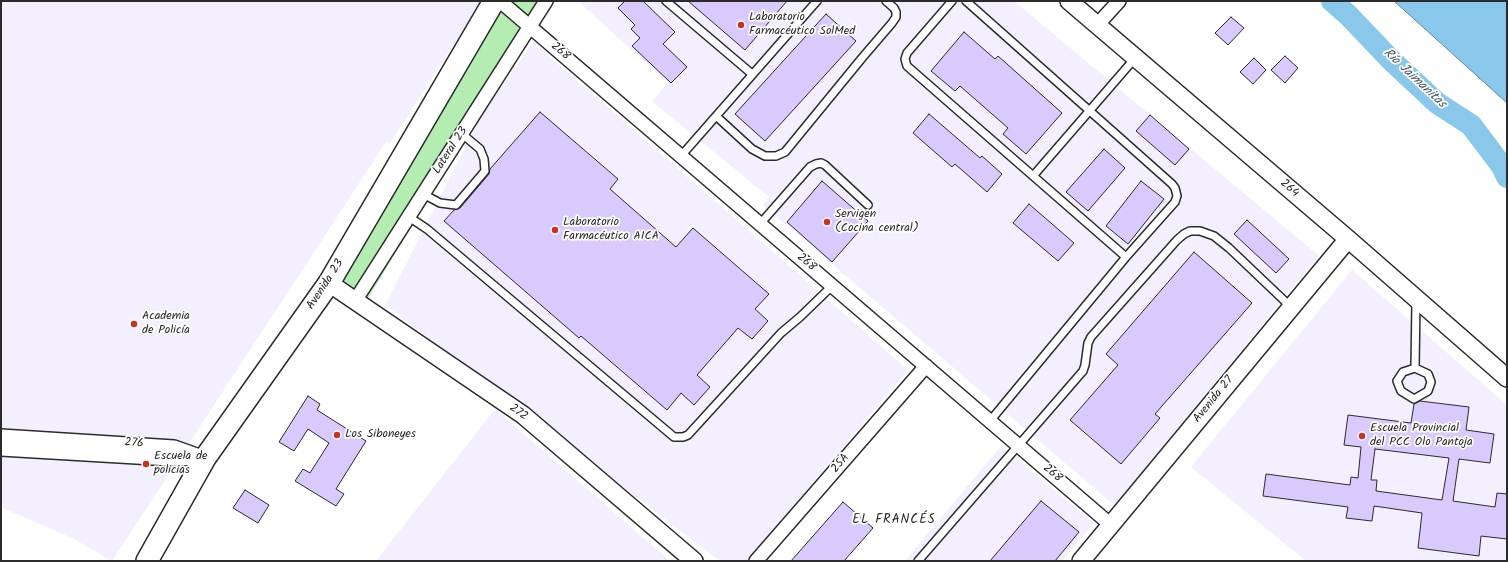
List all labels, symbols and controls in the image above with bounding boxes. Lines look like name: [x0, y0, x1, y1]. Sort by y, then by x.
place label: Laboratorio Farmacéutico SolMed: [749, 11, 855, 39]
marker: Laboratorio Farmacéutico SolMed: [736, 20, 746, 30]
street label: 268: [547, 40, 573, 64]
water label: Río Jaimanitas: [1379, 46, 1449, 112]
street label: Lateral 23: [430, 125, 472, 177]
street label: 264: [1277, 177, 1301, 201]
place label: Servigen (Cocina central): [835, 208, 919, 236]
place label: Laboratorio Farmacéutico AICA: [563, 216, 659, 244]
marker: Servigen (Cocina central): [822, 217, 832, 227]
marker: Laboratorio Farmacéutico AICA: [550, 225, 560, 235]
street label: 268: [793, 251, 819, 275]
street label: Avenida 23: [304, 257, 348, 313]
place label: Academia de Policía: [142, 310, 190, 338]
marker: Academia de Policía: [129, 319, 139, 329]
street label: Avenida 27: [1191, 374, 1237, 426]
street label: 272: [506, 401, 530, 425]
place label: Escuela Provincial del PCC Olo Pantoja: [1370, 422, 1473, 450]
place label: Los Siboneyes: [345, 428, 416, 442]
marker: Los Siboneyes: [332, 430, 342, 440]
marker: Escuela Provincial del PCC Olo Pantoja: [1357, 431, 1367, 441]
street label: 276: [124, 436, 144, 452]
place label: Escuela de policias: [154, 450, 207, 478]
street label: 25A: [829, 451, 853, 477]
marker: Escuela de policias: [141, 459, 151, 469]
street label: 268: [1039, 462, 1065, 486]
district label: EL FRANCÉS: [852, 513, 936, 529]

